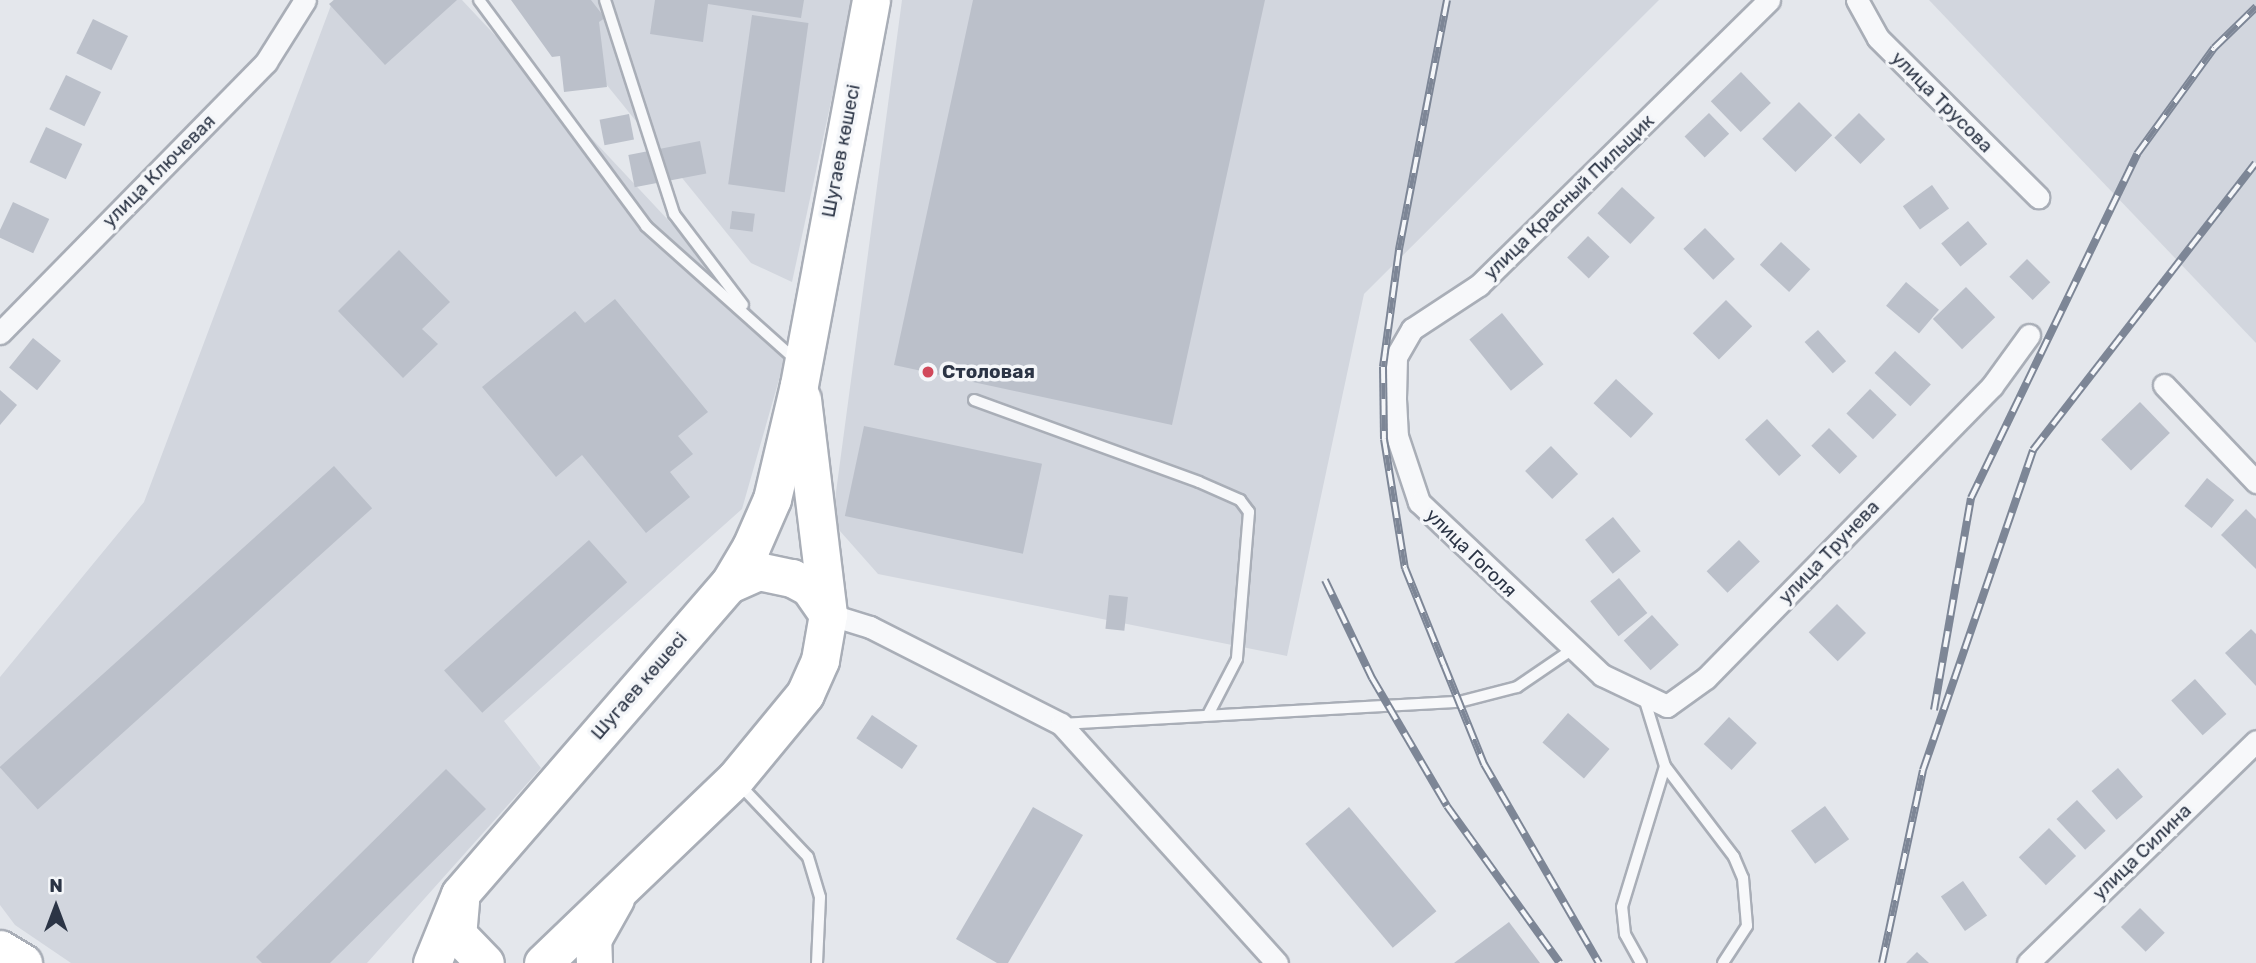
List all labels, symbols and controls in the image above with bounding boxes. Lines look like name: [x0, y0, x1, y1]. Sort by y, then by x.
street label: улица Трусова: [1887, 47, 1997, 157]
street label: Шугаев көшесі: [817, 83, 865, 219]
street label: улица Ключевая: [98, 110, 220, 232]
street label: улица Красный Пильщик: [1479, 110, 1659, 284]
place label: Столовая: [942, 361, 1035, 383]
marker: Столовая: [920, 364, 936, 380]
street label: улица Трунева: [1774, 496, 1884, 608]
street label: улица Гоголя: [1421, 504, 1521, 602]
street label: Шугаев көшесі: [586, 628, 692, 744]
street label: улица Силина: [2088, 799, 2196, 905]
north arrow: [21, 872, 91, 942]
text: N: [49, 874, 63, 897]

